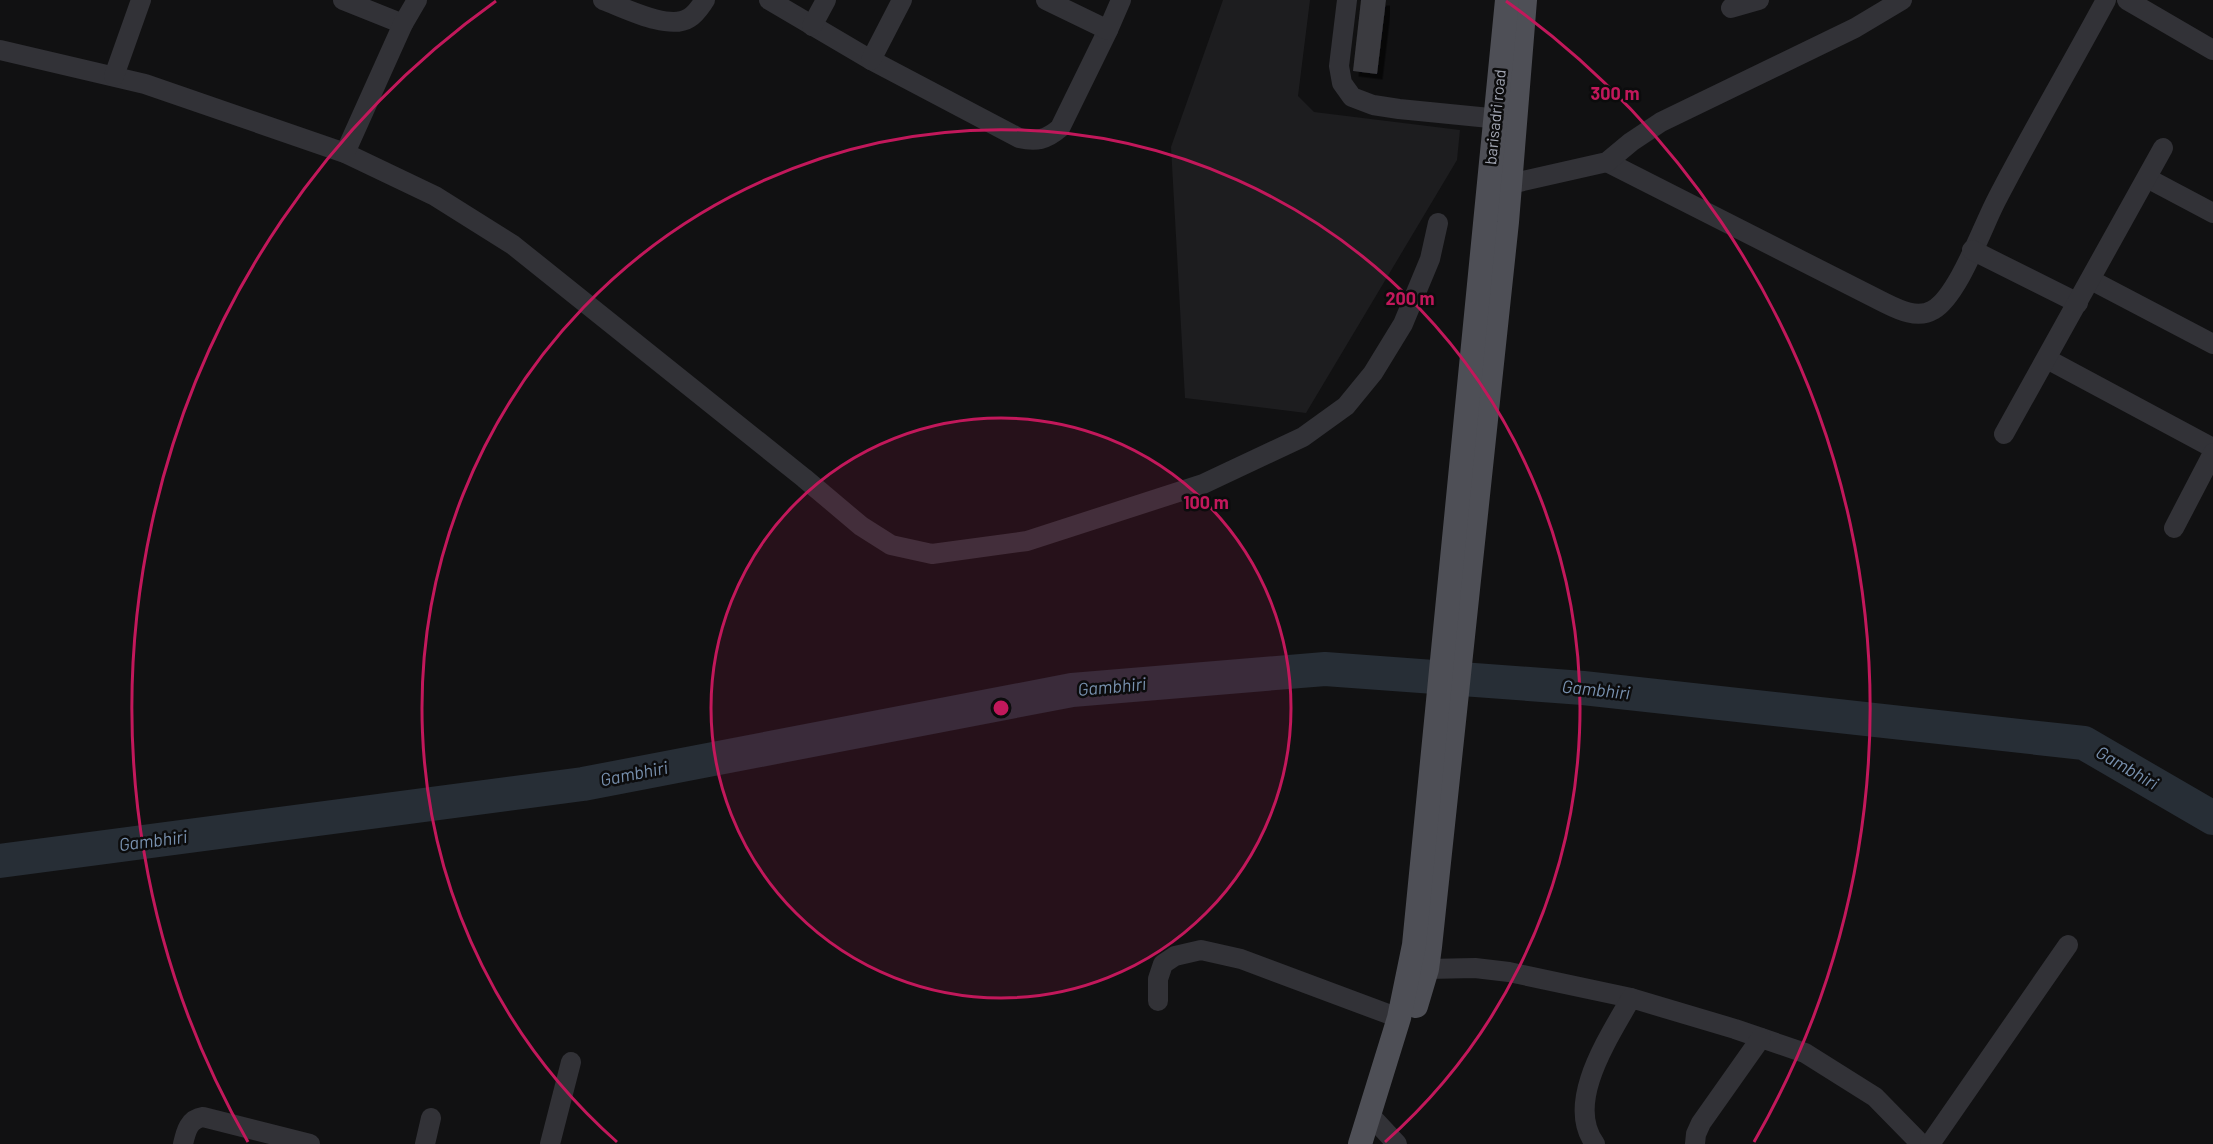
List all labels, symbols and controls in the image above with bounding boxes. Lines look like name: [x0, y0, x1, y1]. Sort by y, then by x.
street label: barisadri road: [1480, 68, 1509, 166]
text: 300 m: [1591, 82, 1639, 104]
text: 200 m: [1385, 287, 1435, 309]
text: 100 m: [1183, 491, 1229, 513]
water label: Gambhiri: [1077, 672, 1148, 700]
water label: Gambhiri: [1561, 674, 1632, 704]
centre of rings: [991, 698, 1011, 718]
water label: Gambhiri: [2092, 740, 2163, 794]
water label: Gambhiri: [598, 756, 670, 790]
water label: Gambhiri: [117, 825, 189, 855]

